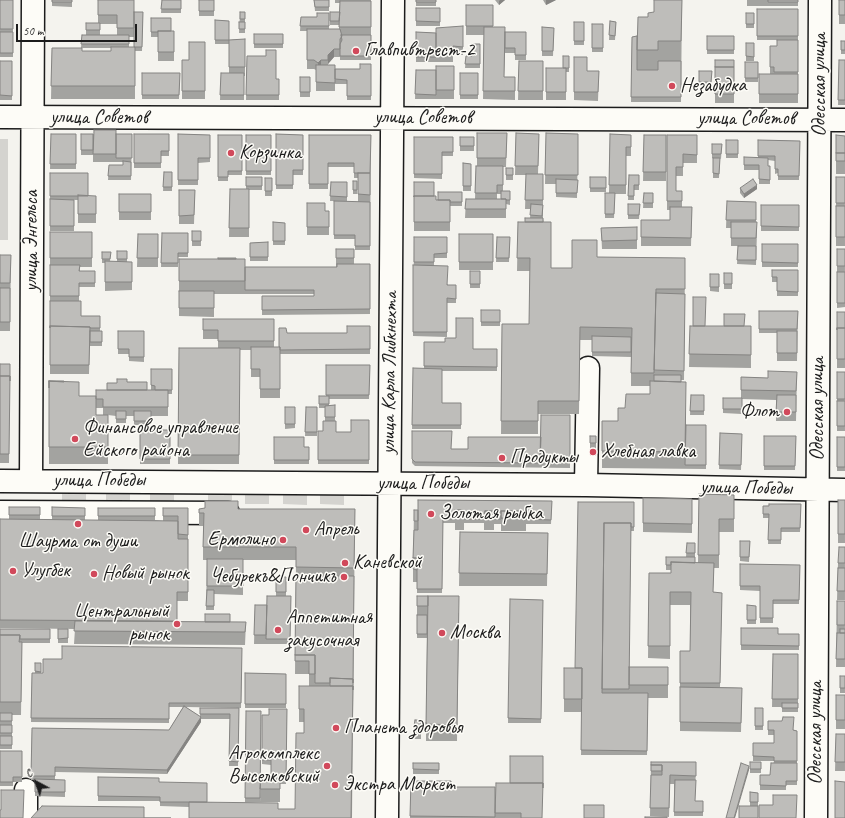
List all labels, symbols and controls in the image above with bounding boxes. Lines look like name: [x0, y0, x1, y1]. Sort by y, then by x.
scale bar: [18, 16, 139, 42]
text: 50 m: [23, 23, 43, 39]
street label: Одесская улица: [808, 33, 832, 137]
place label: Главпивтрест-2: [364, 39, 474, 63]
marker: Главпивтрест-2: [351, 46, 361, 56]
place label: Незабудка: [680, 74, 746, 98]
marker: Незабудка: [667, 81, 677, 91]
street label: улица Советов: [50, 106, 148, 130]
street label: улица Советов: [374, 106, 472, 130]
street label: улица Советов: [697, 107, 795, 131]
place label: Корзинка: [239, 141, 301, 165]
marker: Корзинка: [226, 148, 236, 158]
street label: улица Энгельса: [20, 190, 44, 292]
street label: улица Карла Либкнехта: [377, 292, 403, 454]
street label: Одесская улица: [806, 357, 830, 461]
place label: Флот: [740, 400, 779, 424]
marker: Флот: [782, 407, 792, 417]
place label: Финансовое управление Ейского района: [83, 416, 238, 463]
marker: Финансовое управление Ейского района: [70, 434, 80, 444]
place label: Хлебная лавка: [601, 440, 695, 464]
place label: Продукты: [510, 446, 578, 470]
marker: Хлебная лавка: [588, 447, 598, 457]
marker: Продукты: [497, 453, 507, 463]
street label: улица Победы: [53, 469, 145, 493]
street label: улица Победы: [377, 472, 469, 496]
street label: улица Победы: [700, 475, 792, 501]
place label: Золотая рыбка: [439, 502, 543, 526]
marker: Золотая рыбка: [426, 509, 436, 519]
place label: Апрель: [314, 518, 359, 542]
marker: Шаурма от души: [73, 519, 83, 529]
marker: Апрель: [301, 525, 311, 535]
place label: Ермолино: [208, 528, 275, 552]
place label: Шаурма от души: [19, 530, 137, 554]
marker: Ермолино: [278, 535, 288, 545]
place label: Каневской: [353, 551, 422, 575]
marker: Каневской: [340, 558, 350, 568]
place label: Улугбек: [21, 559, 70, 583]
place label: Новый рынок: [102, 562, 189, 586]
place label: Чебурекъ&Пончикъ: [210, 565, 336, 589]
marker: Улугбек: [8, 566, 18, 576]
marker: Новый рынок: [89, 569, 99, 579]
marker: Чебурекъ&Пончикъ: [339, 572, 349, 582]
place label: Центральный рынок: [74, 600, 169, 647]
place label: Аппетитная закусочная: [286, 606, 372, 653]
marker: Центральный рынок: [172, 619, 182, 629]
place label: Москва: [450, 621, 500, 645]
marker: Аппетитная закусочная: [273, 625, 283, 635]
marker: Москва: [437, 628, 447, 638]
street label: Одесская улица: [804, 681, 828, 785]
place label: Планета здоровья: [344, 716, 462, 740]
marker: Планета здоровья: [331, 723, 341, 733]
place label: Агрокомплекс Выселковский: [228, 742, 319, 789]
marker: Агрокомплекс Выселковский: [322, 761, 332, 771]
north arrow: [16, 762, 56, 802]
text: С: [21, 766, 35, 780]
place label: Экстра Маркет: [343, 773, 455, 797]
marker: Экстра Маркет: [330, 780, 340, 790]

